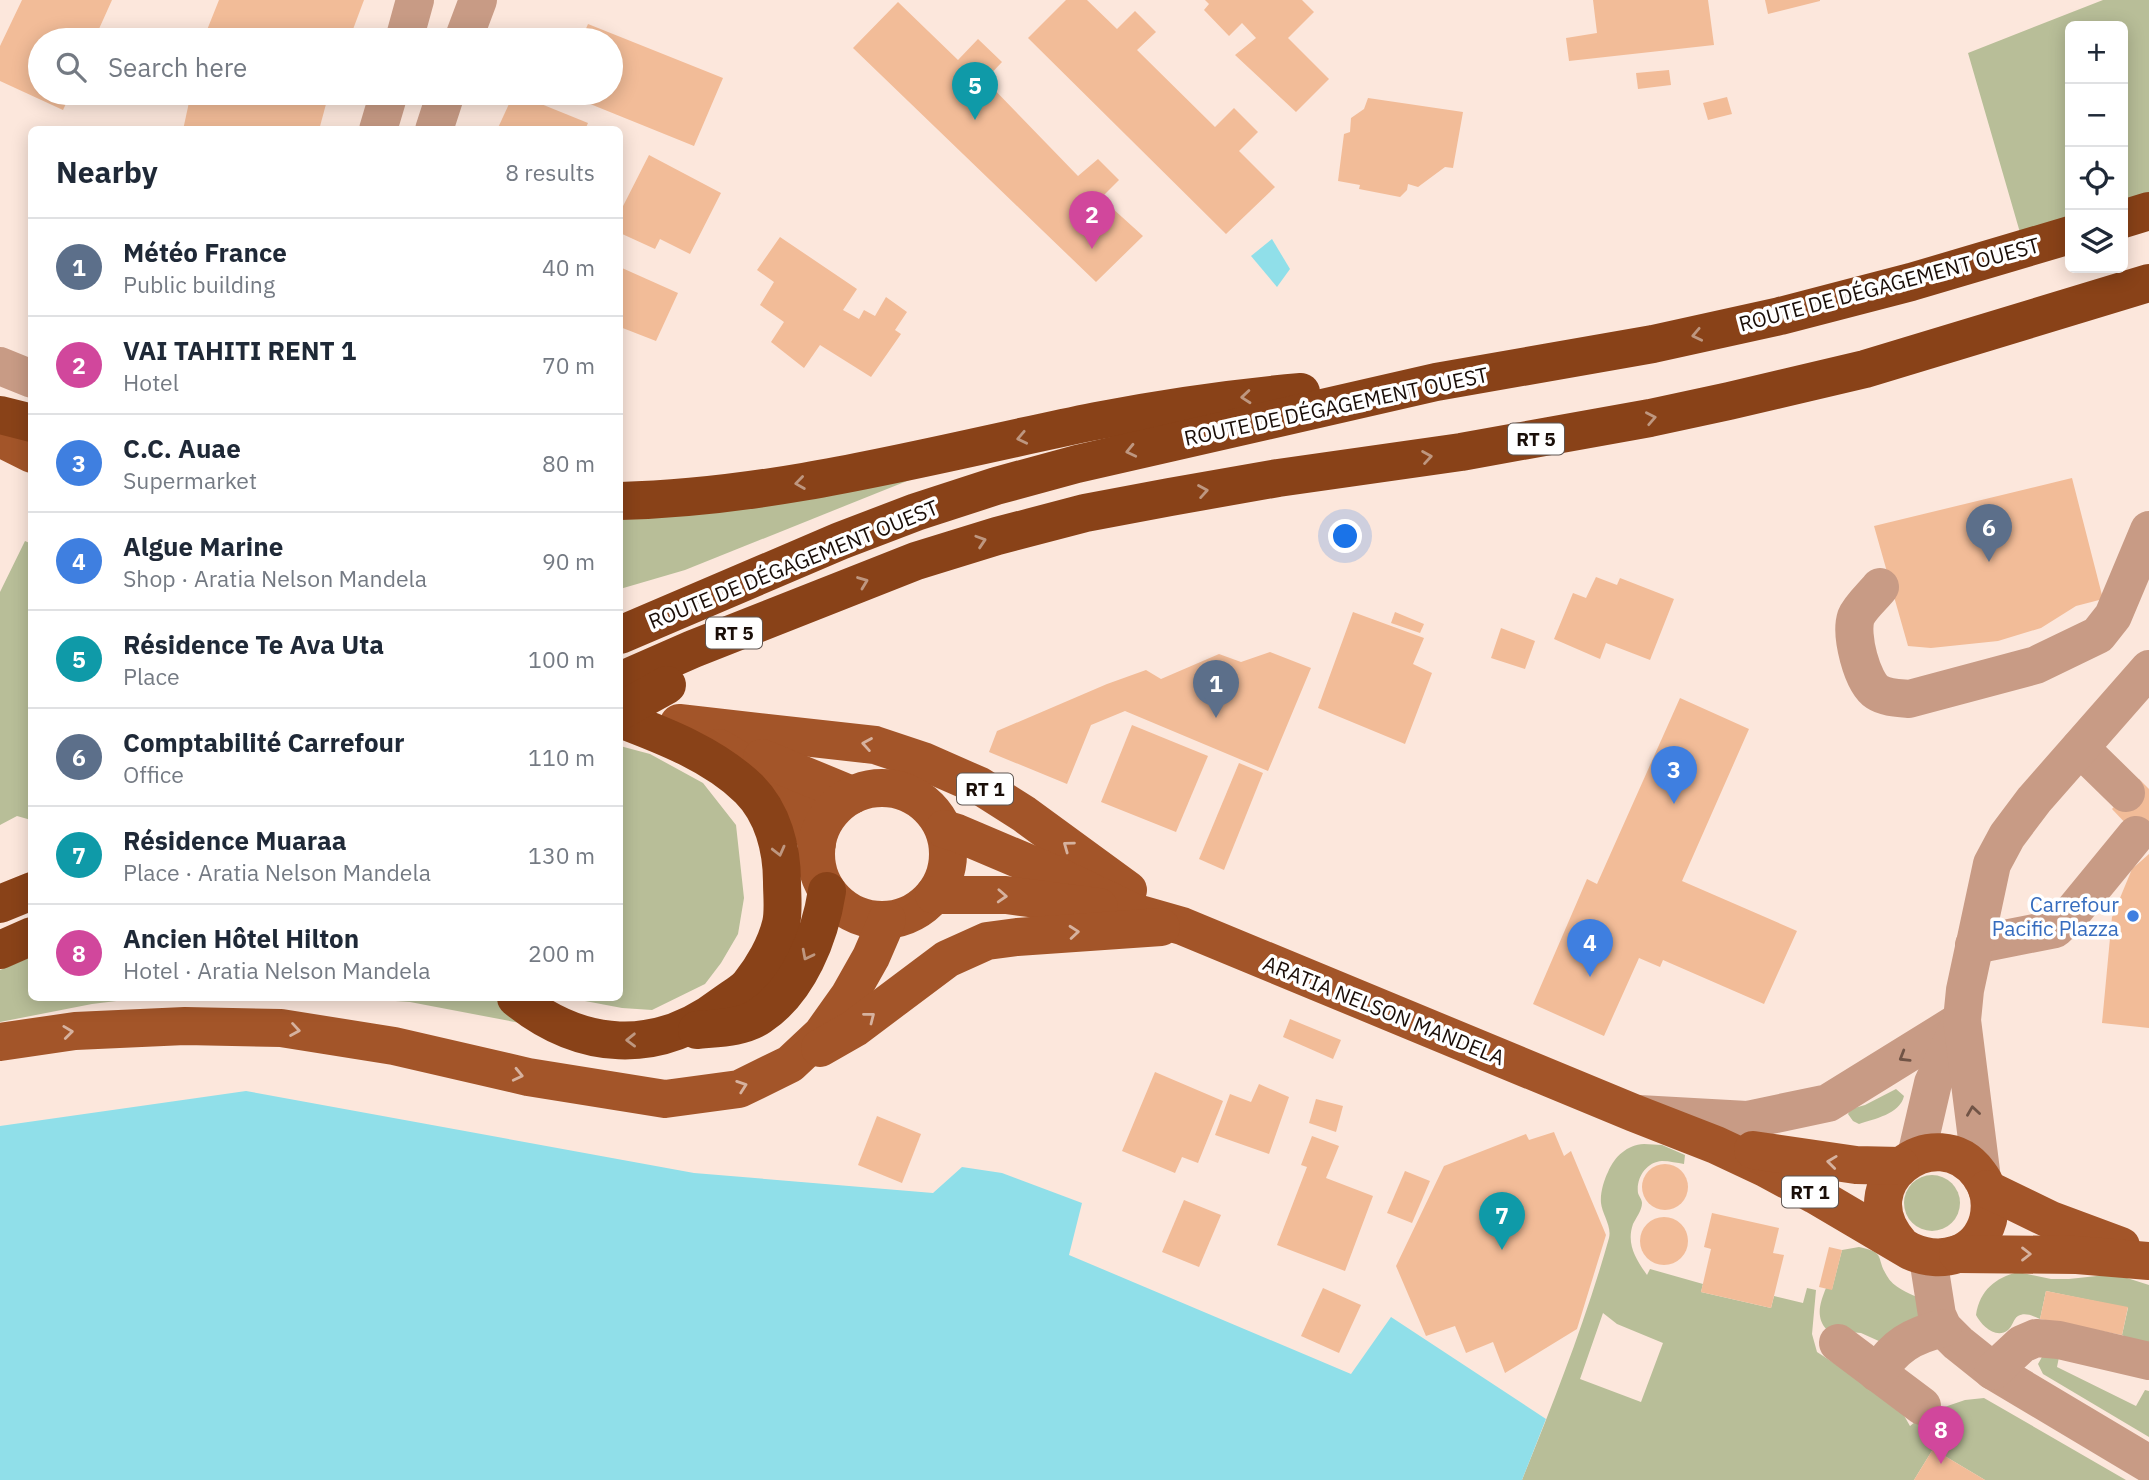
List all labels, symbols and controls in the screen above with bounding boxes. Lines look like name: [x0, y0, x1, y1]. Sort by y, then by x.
map controls: [2065, 21, 2128, 273]
button: +: [2065, 21, 2128, 84]
search box: [28, 28, 623, 105]
icon: search: [52, 48, 90, 86]
text: Search here: [108, 50, 247, 84]
pin: 5: [952, 62, 998, 120]
button: −: [2065, 84, 2128, 147]
button: locate: [2065, 147, 2128, 210]
text: Nearby: [56, 152, 158, 191]
text: 8 results: [505, 157, 595, 187]
pin: 2: [1069, 191, 1115, 249]
button: layers: [2065, 210, 2128, 273]
street label: ROUTE DE DÉGAGEMENT OUEST: [1736, 230, 2042, 338]
text: Météo France: [123, 235, 287, 269]
text: 1: [72, 252, 86, 282]
text: 40 m: [542, 252, 595, 282]
text: Public building: [123, 269, 275, 299]
one-way arrow: [1691, 326, 1703, 341]
text: VAI TAHITI RENT 1: [123, 333, 356, 367]
text: 2: [72, 350, 86, 380]
text: 70 m: [542, 350, 595, 380]
street label: ROUTE DE DÉGAGEMENT OUEST: [1181, 360, 1491, 452]
text: Hotel: [123, 367, 179, 397]
one-way arrow: [1240, 389, 1251, 404]
one-way arrow: [1645, 411, 1657, 426]
road number: RT 5: [1508, 424, 1564, 454]
one-way arrow: [1016, 429, 1028, 444]
text: C.C. Auae: [123, 431, 241, 465]
one-way arrow: [1125, 443, 1137, 458]
text: 3: [72, 448, 86, 478]
text: 80 m: [542, 448, 595, 478]
one-way arrow: [1422, 450, 1433, 465]
text: Supermarket: [123, 465, 257, 495]
one-way arrow: [794, 476, 805, 491]
one-way arrow: [1197, 484, 1208, 499]
street label: ROUTE DE DÉGAGEMENT OUEST: [644, 493, 942, 635]
pin: 6: [1966, 504, 2012, 562]
your location: [1328, 519, 1362, 553]
text: Algue Marine: [123, 529, 283, 563]
one-way arrow: [974, 535, 986, 549]
text: 4: [72, 546, 86, 576]
text: 90 m: [542, 546, 595, 576]
text: Shop · Aratia Nelson Mandela: [123, 563, 427, 593]
one-way arrow: [856, 576, 869, 590]
road number: RT 5: [706, 618, 762, 648]
text: Résidence Te Ava Uta: [123, 627, 384, 661]
text: 5: [72, 644, 86, 674]
text: 100 m: [528, 644, 595, 674]
pin: 1: [1193, 660, 1239, 718]
text: Place: [123, 661, 180, 691]
text: Comptabilité Carrefour: [123, 725, 405, 759]
one-way arrow: [861, 737, 872, 752]
text: 6: [72, 742, 86, 772]
text: 110 m: [528, 742, 595, 772]
pin: 3: [1651, 746, 1697, 804]
text: Office: [123, 759, 184, 789]
road number: RT 1: [957, 774, 1013, 804]
text: Résidence Muaraa: [123, 823, 347, 857]
text: 7: [72, 840, 86, 870]
text: 130 m: [528, 840, 595, 870]
one-way arrow: [1063, 842, 1075, 854]
one-way arrow: [771, 845, 785, 857]
text: Place · Aratia Nelson Mandela: [123, 857, 431, 887]
one-way arrow: [997, 888, 1008, 903]
place label: Carrefour Pacific Plazza: [1992, 890, 2119, 942]
marker: Carrefour Pacific Plazza: [2125, 908, 2141, 924]
pin: 4: [1567, 919, 1613, 977]
text: Ancien Hôtel Hilton: [123, 921, 359, 955]
one-way arrow: [1068, 925, 1079, 940]
text: 8: [72, 938, 86, 968]
text: 200 m: [528, 938, 595, 968]
one-way arrow: [801, 948, 815, 960]
street label: ARATIA NELSON MANDELA: [1259, 949, 1509, 1071]
text: Hotel · Aratia Nelson Mandela: [123, 955, 431, 985]
one-way arrow: [862, 1012, 875, 1025]
one-way arrow: [289, 1022, 301, 1037]
one-way arrow: [62, 1025, 73, 1040]
one-way arrow: [625, 1032, 636, 1048]
one-way arrow: [1899, 1048, 1912, 1061]
one-way arrow: [512, 1067, 524, 1081]
one-way arrow: [735, 1080, 747, 1094]
one-way arrow: [1966, 1105, 1981, 1117]
one-way arrow: [1827, 1155, 1838, 1170]
road number: RT 1: [1782, 1176, 1838, 1208]
pin: 7: [1479, 1192, 1525, 1250]
one-way arrow: [2022, 1246, 2032, 1262]
pin: 8: [1918, 1406, 1964, 1464]

